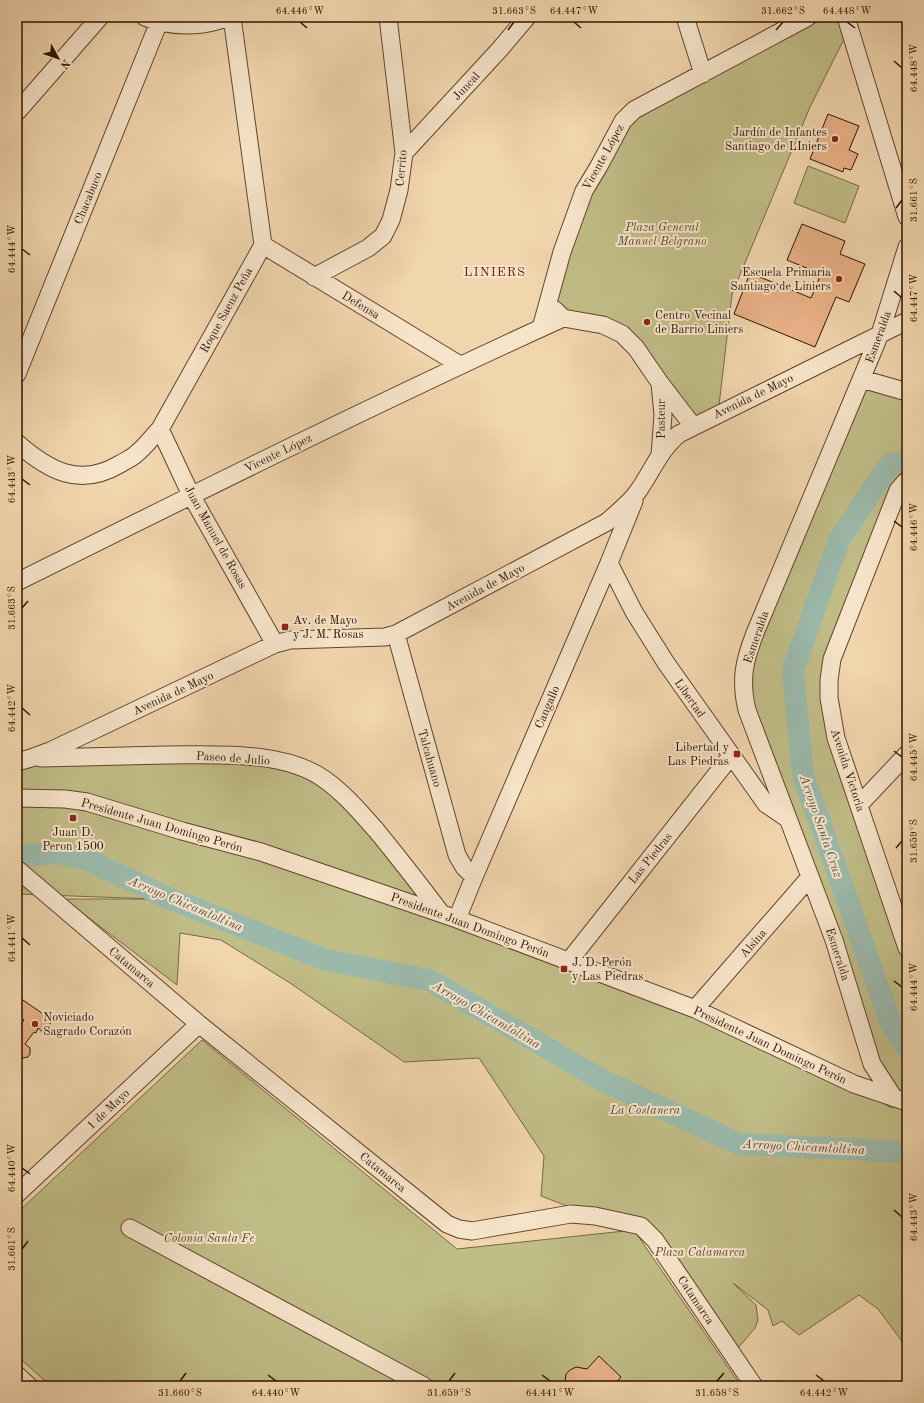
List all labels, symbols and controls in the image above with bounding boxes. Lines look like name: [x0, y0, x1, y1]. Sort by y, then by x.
text: 64.446°W: [276, 6, 324, 16]
text: 31.663°S: [492, 6, 536, 16]
text: 64.447°W: [550, 6, 598, 16]
text: 31.662°S: [761, 6, 805, 16]
text: 64.448°W: [823, 6, 871, 16]
north arrow: [38, 38, 78, 78]
text: 64.448°W: [909, 44, 919, 92]
text: N: [57, 57, 71, 71]
street label: Juncal: [451, 70, 483, 103]
street label: Vicente López: [581, 123, 627, 192]
place label: Jardín de Infantes Santiago de LIniers: [725, 127, 827, 153]
marker: Jardín de Infantes Santiago de LIniers: [830, 134, 840, 144]
street label: Cerrito: [394, 149, 410, 187]
street label: Chacabuco: [73, 170, 105, 226]
text: 31.661°S: [909, 178, 919, 222]
park label: Plaza General Manuel Belgrano: [616, 222, 707, 248]
text: 64.444°W: [7, 225, 17, 273]
street label: Roque Saenz Peña: [199, 266, 255, 355]
district label: LINIERS: [464, 266, 526, 279]
place label: Escuela Primaria Santiago de Liniers: [730, 267, 831, 293]
marker: Escuela Primaria Santiago de Liniers: [834, 274, 844, 284]
text: 64.447°W: [909, 274, 919, 322]
street label: Defensa: [339, 290, 382, 322]
street label: Esmeralda: [864, 309, 894, 365]
place label: Centro Vecinal de Barrio Liniers: [655, 310, 743, 336]
marker: Centro Vecinal de Barrio Liniers: [642, 317, 652, 327]
street label: Avenida de Mayo: [711, 372, 795, 422]
street label: Pasteur: [656, 399, 668, 439]
street label: Vicente López: [243, 432, 314, 475]
text: 64.443°W: [7, 455, 17, 503]
street label: Juan Manuel de Rosas: [182, 484, 248, 591]
text: 64.446°W: [909, 503, 919, 551]
street label: Avenida de Mayo: [444, 562, 527, 614]
text: 31.663°S: [7, 586, 17, 630]
street label: Esmeralda: [742, 609, 772, 665]
place label: Av. de Mayo y J. M. Rosas: [293, 615, 364, 641]
marker: Av. de Mayo y J. M. Rosas: [280, 622, 290, 632]
street label: Avenida de Mayo: [131, 670, 216, 718]
street label: Libertad: [672, 677, 707, 720]
text: 64.442°W: [7, 684, 17, 732]
street label: Cangallo: [534, 684, 562, 731]
street label: Avenida Victoria: [828, 727, 866, 813]
street label: Talcahuano: [415, 728, 443, 789]
text: 64.445°W: [909, 733, 919, 781]
place label: Libertad y Las Piedras: [667, 742, 730, 768]
marker: Libertad y Las Piedras: [732, 749, 742, 759]
street label: Paseo de Julio: [196, 750, 270, 768]
water label: Arroyo Santa Cruz: [797, 773, 844, 880]
street label: Presidente Juan Domingo Perón: [79, 797, 245, 855]
marker: Juan D. Peron 1500: [68, 813, 78, 823]
text: 31.659°S: [909, 819, 919, 863]
place label: Juan D. Peron 1500: [42, 827, 104, 853]
street label: Las Piedras: [627, 831, 675, 886]
water label: Arroyo Chicamtoltina: [126, 874, 244, 934]
street label: Presidente Juan Domingo Perón: [389, 892, 551, 960]
text: 64.441°W: [7, 914, 17, 962]
street label: Esmeralda: [823, 926, 851, 982]
street label: Alsina: [738, 927, 769, 960]
street label: Catamarca: [106, 945, 157, 990]
place label: J. D. Perón y Las Piedras: [572, 957, 644, 983]
text: 64.444°W: [909, 963, 919, 1011]
marker: J. D. Perón y Las Piedras: [559, 964, 569, 974]
water label: Arroyo Chicamtoltina: [429, 979, 543, 1052]
street label: Presidente Juan Domingo Perón: [691, 1005, 849, 1087]
place label: Noviciado Sagrado Corazón: [43, 1012, 132, 1038]
marker: Noviciado Sagrado Corazón: [30, 1019, 40, 1029]
street label: 1 de Mayo: [85, 1087, 132, 1132]
park label: La Costanera: [609, 1105, 681, 1117]
water label: Arroyo Chicamtoltina: [741, 1138, 865, 1157]
text: 64.440°W: [7, 1144, 17, 1192]
street label: Catamarca: [357, 1151, 408, 1195]
text: 64.443°W: [909, 1193, 919, 1241]
text: 31.661°S: [7, 1227, 17, 1271]
park label: Colonia Santa Fe: [164, 1233, 254, 1245]
park label: Plaza Catamarca: [654, 1247, 746, 1259]
street label: Catamarca: [675, 1274, 716, 1327]
text: 31.660°S: [158, 1388, 202, 1398]
text: 64.440°W: [252, 1388, 300, 1398]
text: 31.659°S: [427, 1388, 471, 1398]
text: 64.441°W: [526, 1388, 574, 1398]
text: 31.658°S: [695, 1388, 739, 1398]
text: 64.442°W: [800, 1388, 848, 1398]

